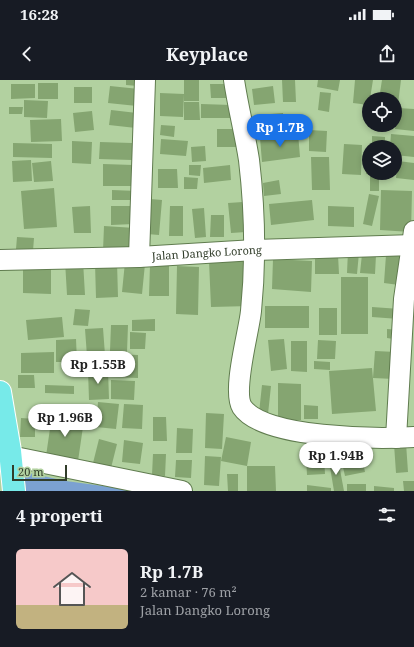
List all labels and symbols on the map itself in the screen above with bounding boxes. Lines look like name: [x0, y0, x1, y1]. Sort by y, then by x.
pin: Rp 1.7B: [243, 114, 317, 148]
street label: Jalan Dangko Lorong: [150, 242, 262, 263]
pin: Rp 1.55B: [57, 351, 139, 385]
pin: Rp 1.96B: [24, 404, 106, 438]
pin: Rp 1.94B: [295, 442, 377, 476]
scale bar: [12, 463, 67, 482]

